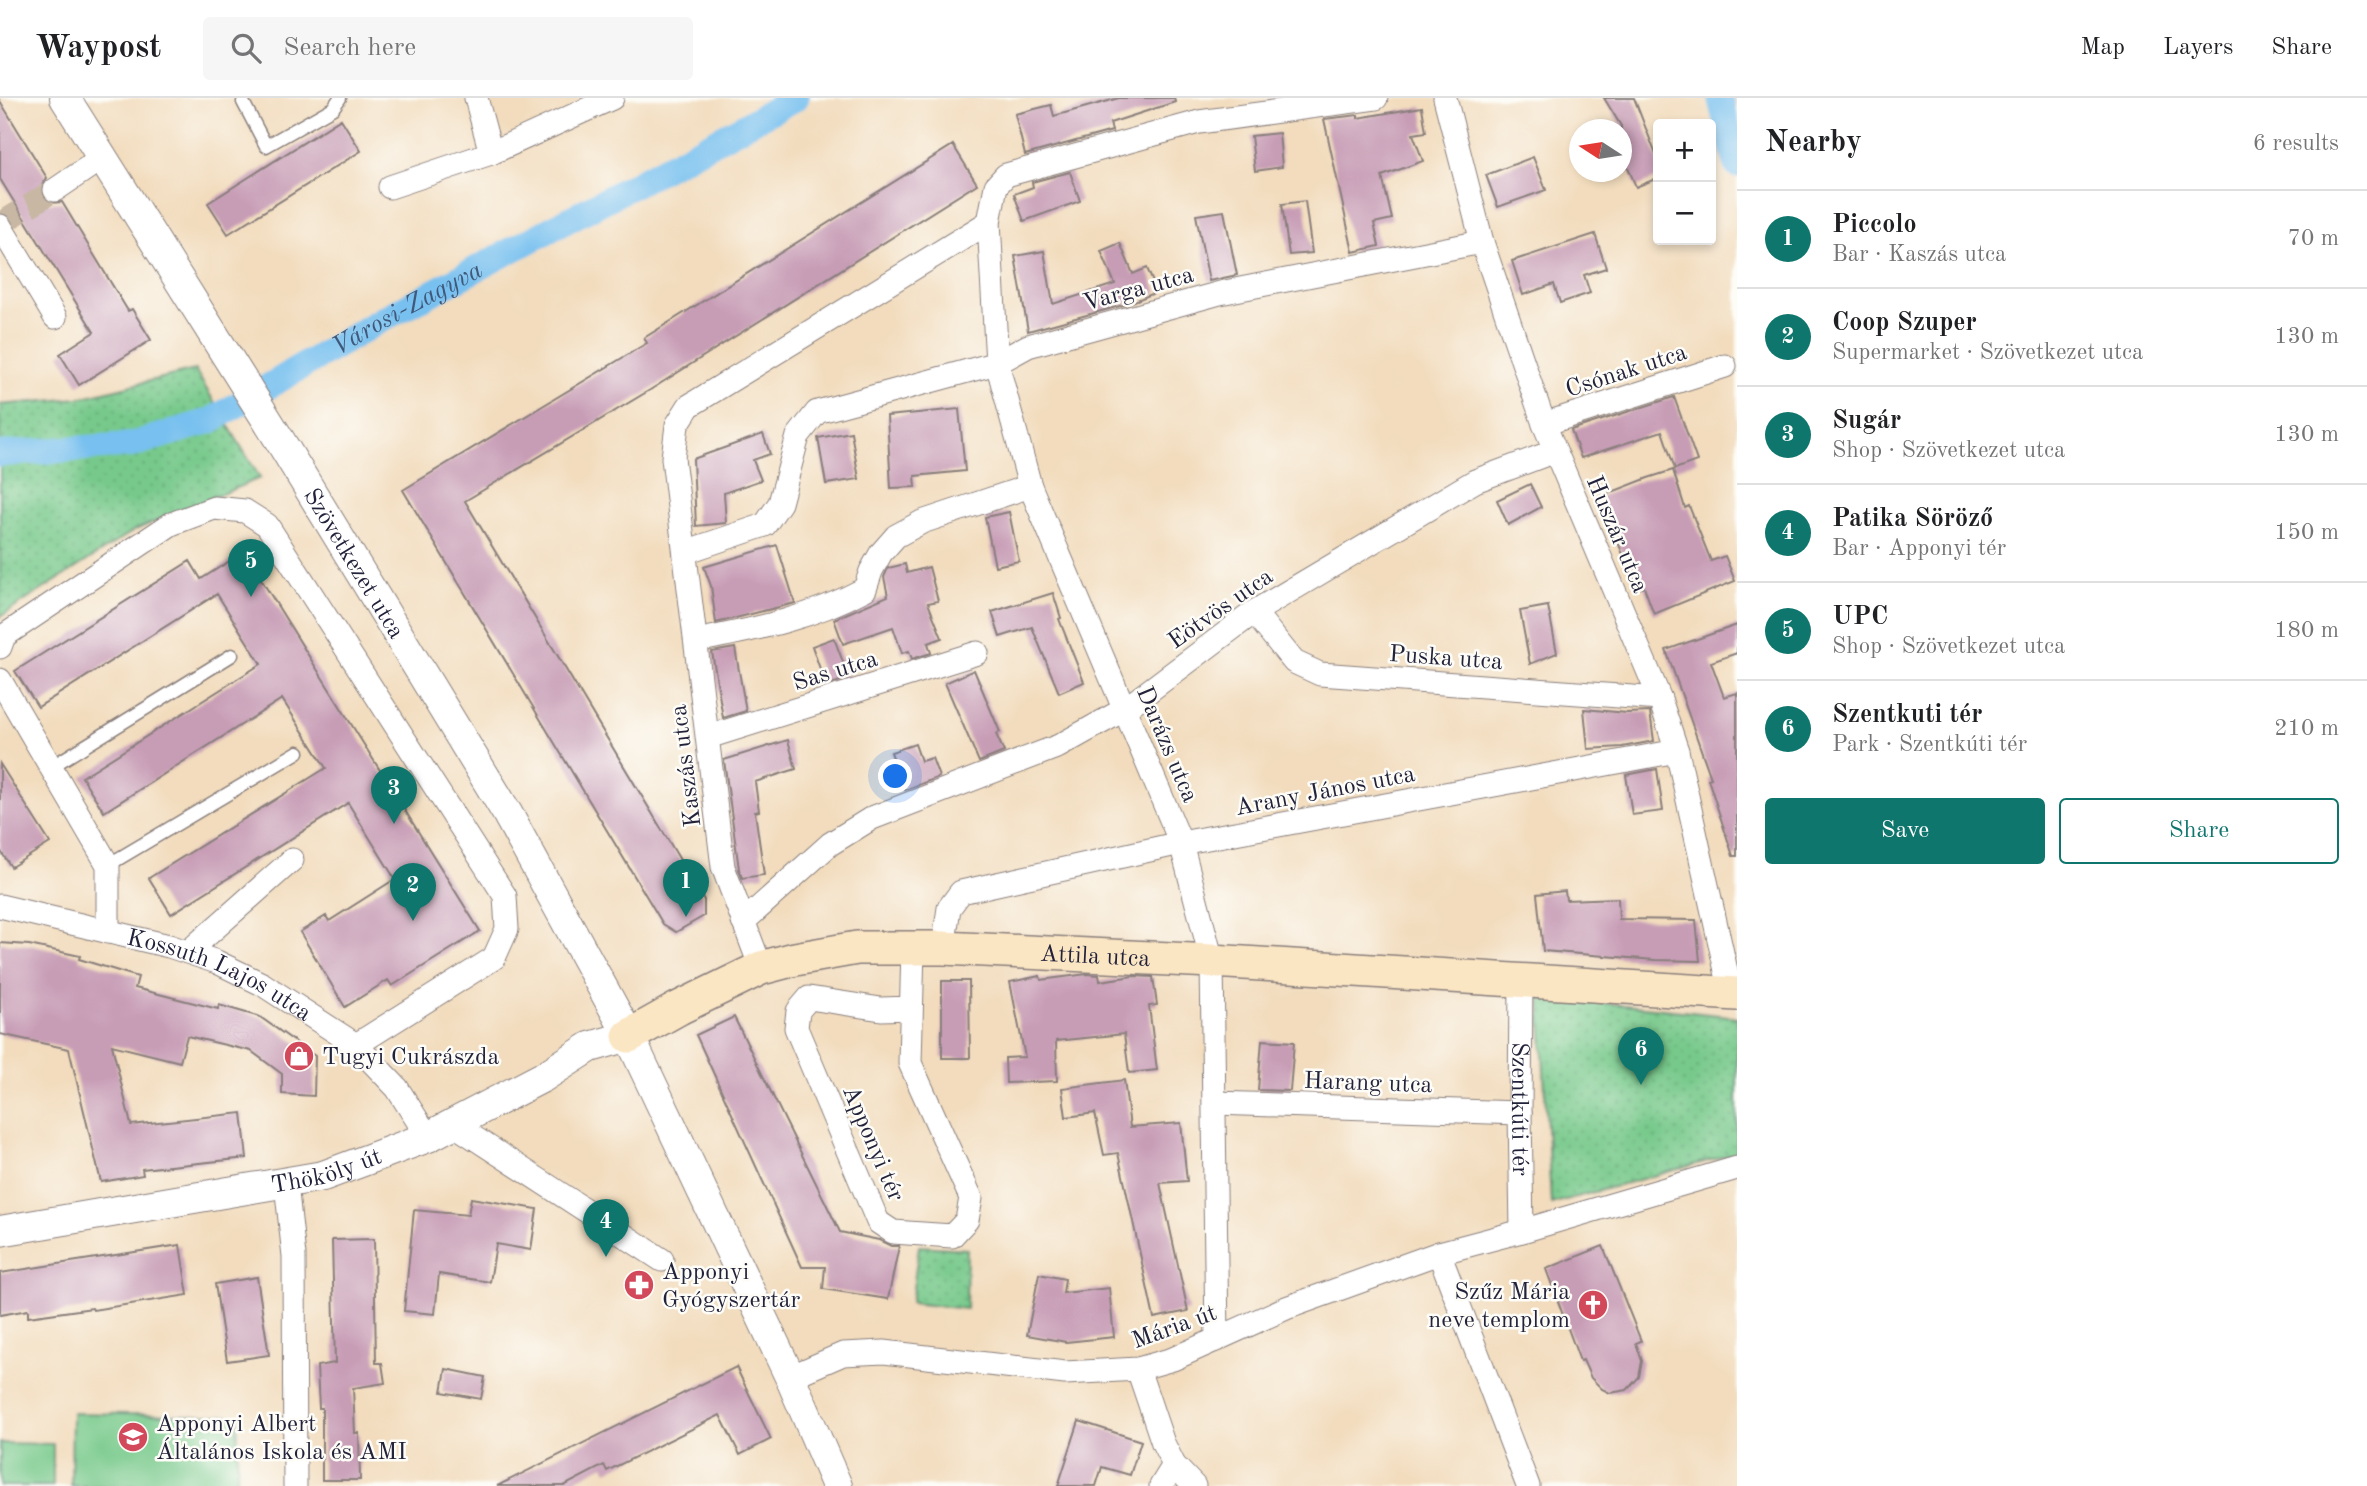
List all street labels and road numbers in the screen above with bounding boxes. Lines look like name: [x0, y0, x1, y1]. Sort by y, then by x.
street label: Varga utca: [1081, 264, 1197, 316]
street label: Csónak utca: [1563, 341, 1690, 403]
street label: Huszár utca: [1581, 473, 1652, 597]
street label: Szövetkezet utca: [298, 485, 408, 644]
street label: Eötvös utca: [1164, 565, 1278, 654]
street label: Puska utca: [1388, 643, 1504, 675]
street label: Sas utca: [790, 648, 881, 696]
street label: Darázs utca: [1131, 683, 1201, 806]
street label: Kaszás utca: [668, 703, 706, 829]
street label: Arany János utca: [1233, 763, 1418, 821]
street label: Kossuth Lajos utca: [124, 926, 315, 1027]
street label: Attila utca: [1039, 943, 1151, 972]
street label: Szentkúti tér: [1506, 1042, 1531, 1176]
street label: Harang utca: [1303, 1070, 1433, 1098]
street label: Apponyi tér: [837, 1082, 907, 1205]
street label: Thököly út: [270, 1145, 385, 1199]
street label: Mária út: [1129, 1302, 1220, 1354]

